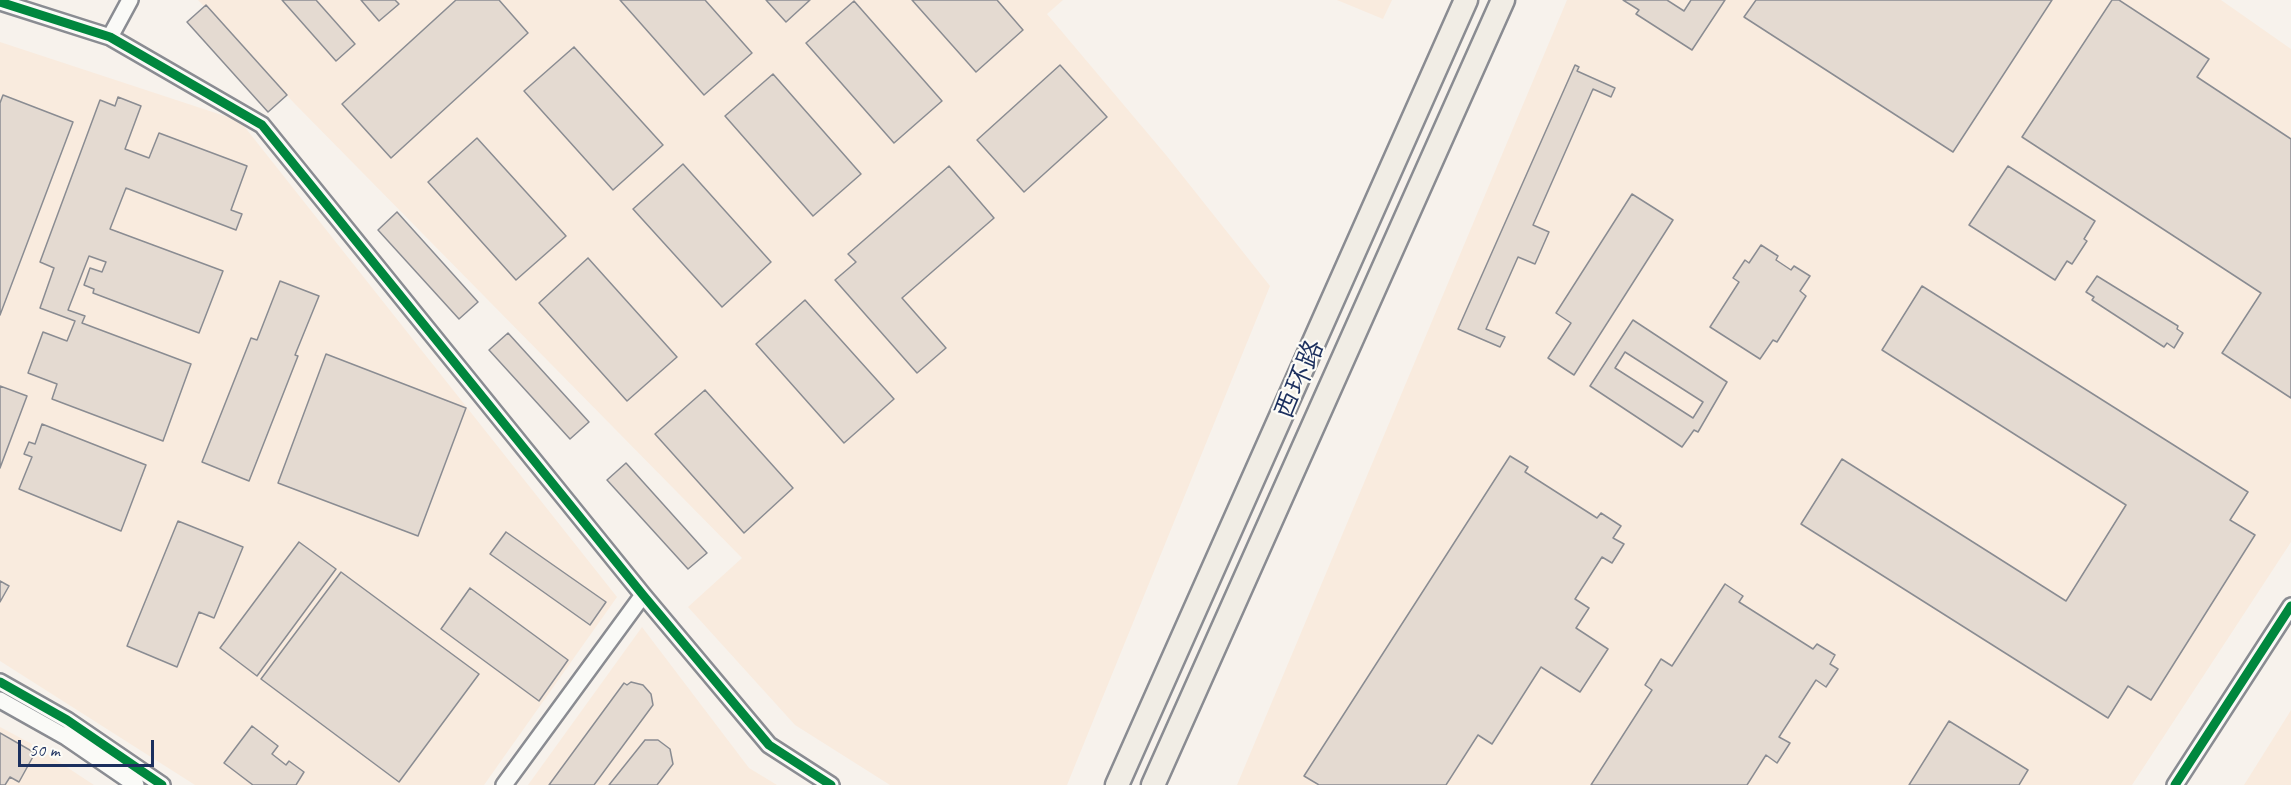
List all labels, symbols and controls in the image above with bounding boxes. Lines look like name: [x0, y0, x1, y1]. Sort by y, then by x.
street label: 西环路: [1268, 335, 1332, 425]
scale bar: [21, 728, 158, 766]
text: 50 m: [29, 739, 60, 761]

